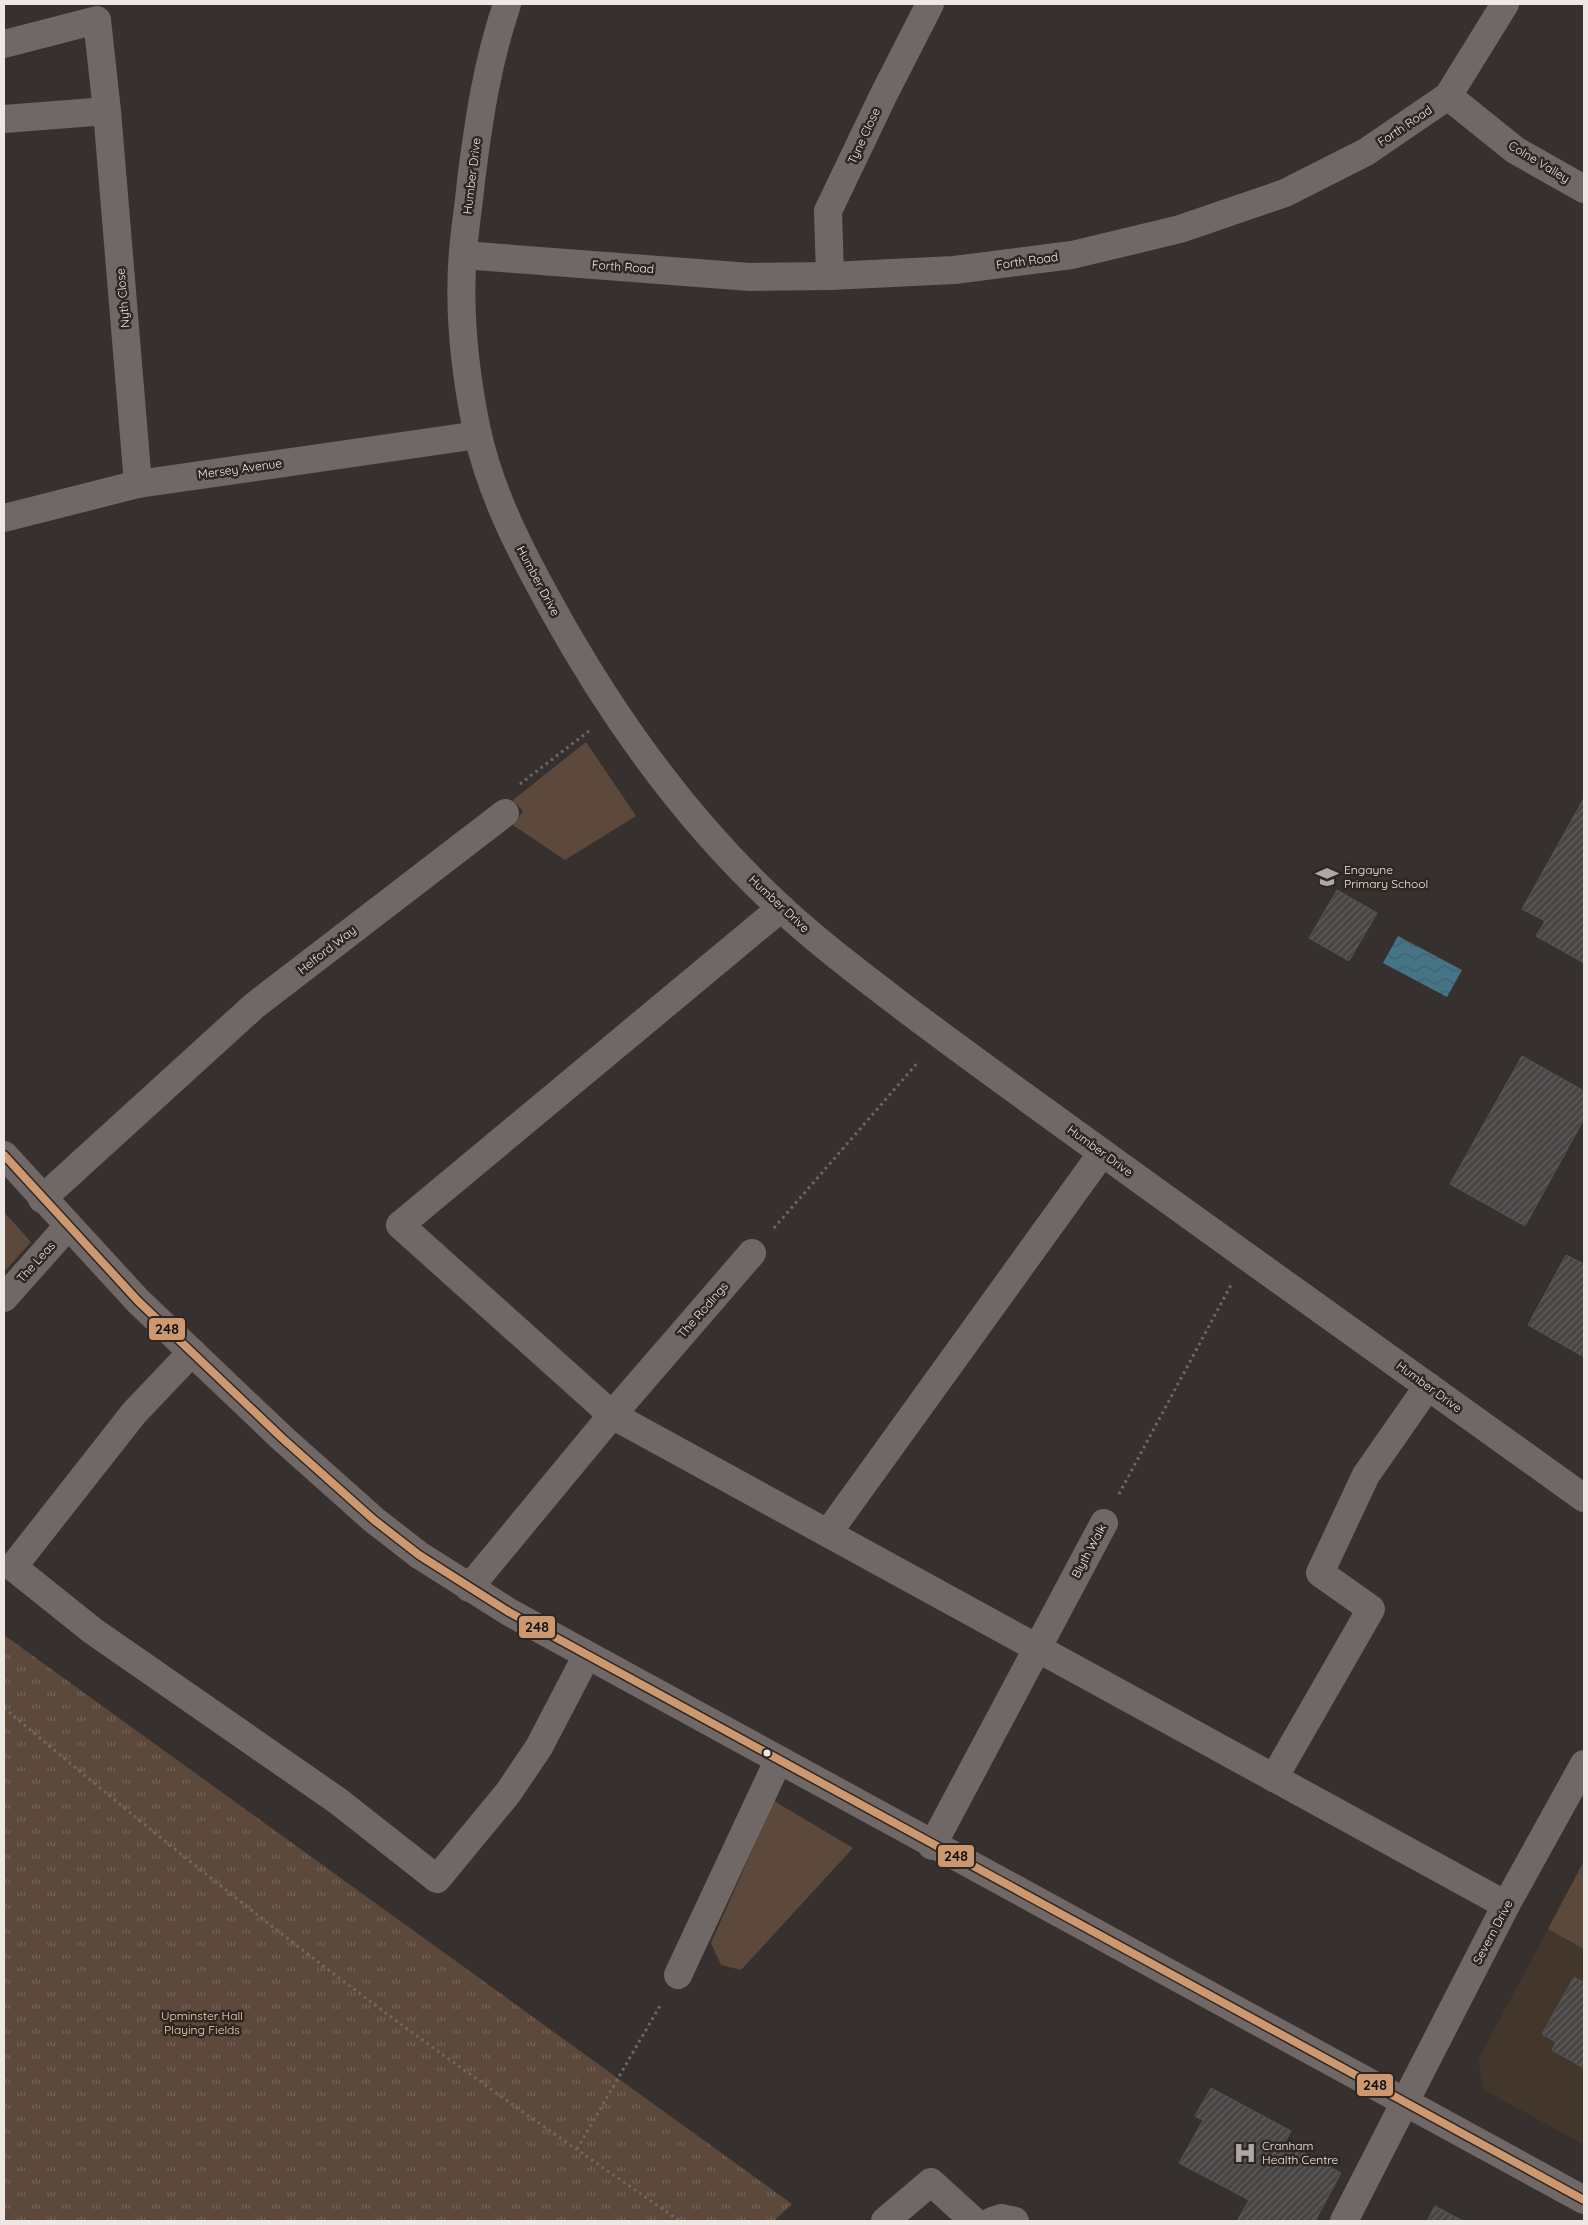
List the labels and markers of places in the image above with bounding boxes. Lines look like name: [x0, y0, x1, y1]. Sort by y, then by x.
place label: Engayne Primary School: [1344, 862, 1428, 891]
school or university icon: Engayne Primary School: [1314, 864, 1340, 890]
unlabelled marker: [762, 1748, 772, 1758]
place label: Cranham Health Centre: [1262, 2138, 1339, 2167]
hospital icon: Cranham Health Centre: [1232, 2140, 1258, 2166]

